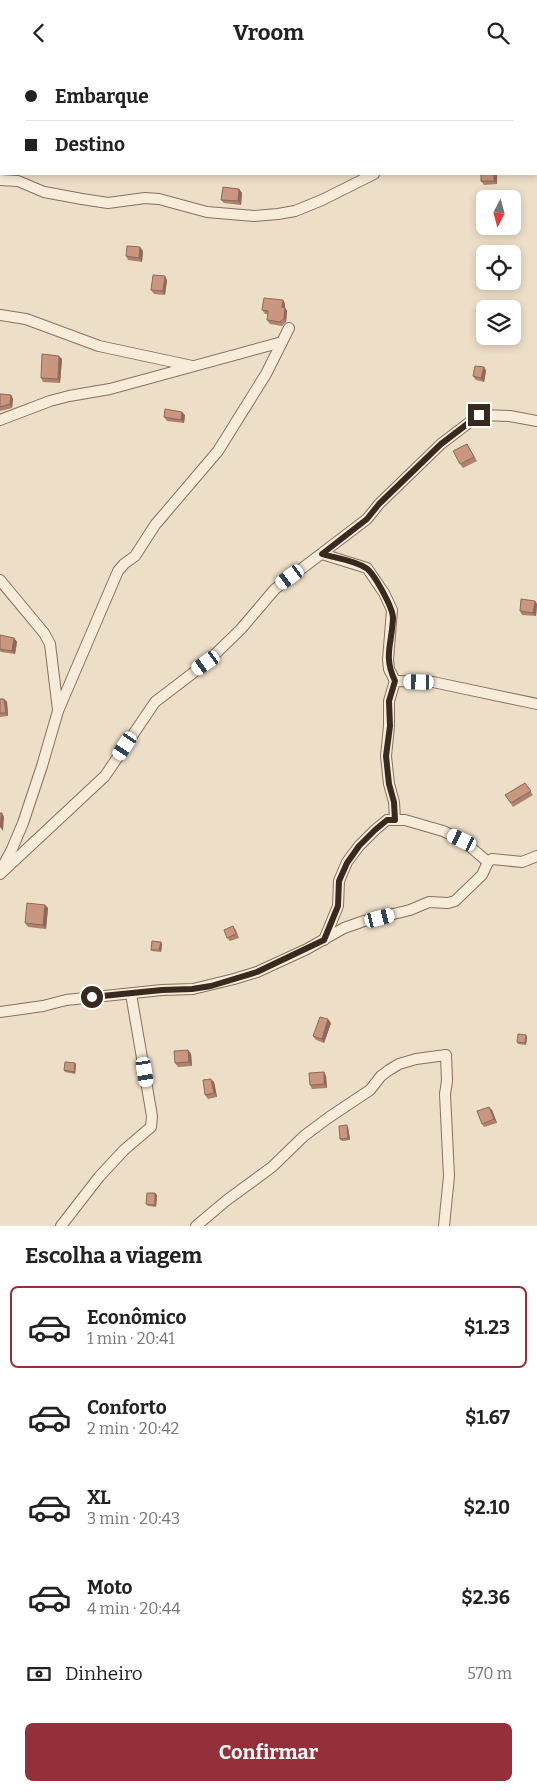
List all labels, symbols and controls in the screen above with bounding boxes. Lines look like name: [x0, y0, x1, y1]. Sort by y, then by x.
icon: back: [25, 19, 53, 47]
text: Vroom: [233, 19, 304, 46]
icon: search: [484, 19, 512, 47]
text: Embarque: [55, 85, 149, 108]
text: Destino: [55, 133, 125, 156]
north arrow: [476, 190, 521, 235]
map controls: [476, 190, 521, 345]
button: locate: [476, 245, 521, 290]
button: layers: [476, 300, 521, 345]
route end: [468, 404, 490, 426]
car: [273, 562, 306, 592]
car: [189, 648, 222, 678]
car: [403, 674, 434, 690]
car: [110, 729, 139, 763]
car: [445, 827, 478, 853]
car: [363, 907, 396, 929]
route start: [81, 986, 103, 1008]
car: [135, 1056, 154, 1088]
text: Escolha a viagem: [25, 1242, 202, 1269]
icon: car: [27, 1305, 72, 1350]
text: Econômico: [87, 1306, 187, 1329]
text: $1.23: [464, 1316, 510, 1339]
text: 1 min · 20:41: [87, 1329, 175, 1348]
icon: car: [27, 1395, 72, 1440]
text: Conforto: [87, 1396, 167, 1419]
text: $1.67: [465, 1406, 510, 1429]
text: 2 min · 20:42: [87, 1419, 179, 1438]
icon: car: [27, 1485, 72, 1530]
text: XL: [87, 1486, 111, 1509]
text: $2.10: [463, 1496, 510, 1519]
text: 3 min · 20:43: [87, 1509, 180, 1528]
icon: car: [27, 1575, 72, 1620]
text: Moto: [87, 1576, 133, 1599]
text: $2.36: [461, 1586, 510, 1609]
text: 4 min · 20:44: [87, 1599, 181, 1618]
icon: cash: [25, 1660, 53, 1688]
text: Dinheiro: [65, 1662, 143, 1685]
text: 570 m: [467, 1664, 512, 1683]
button: Confirmar: [25, 1723, 512, 1781]

